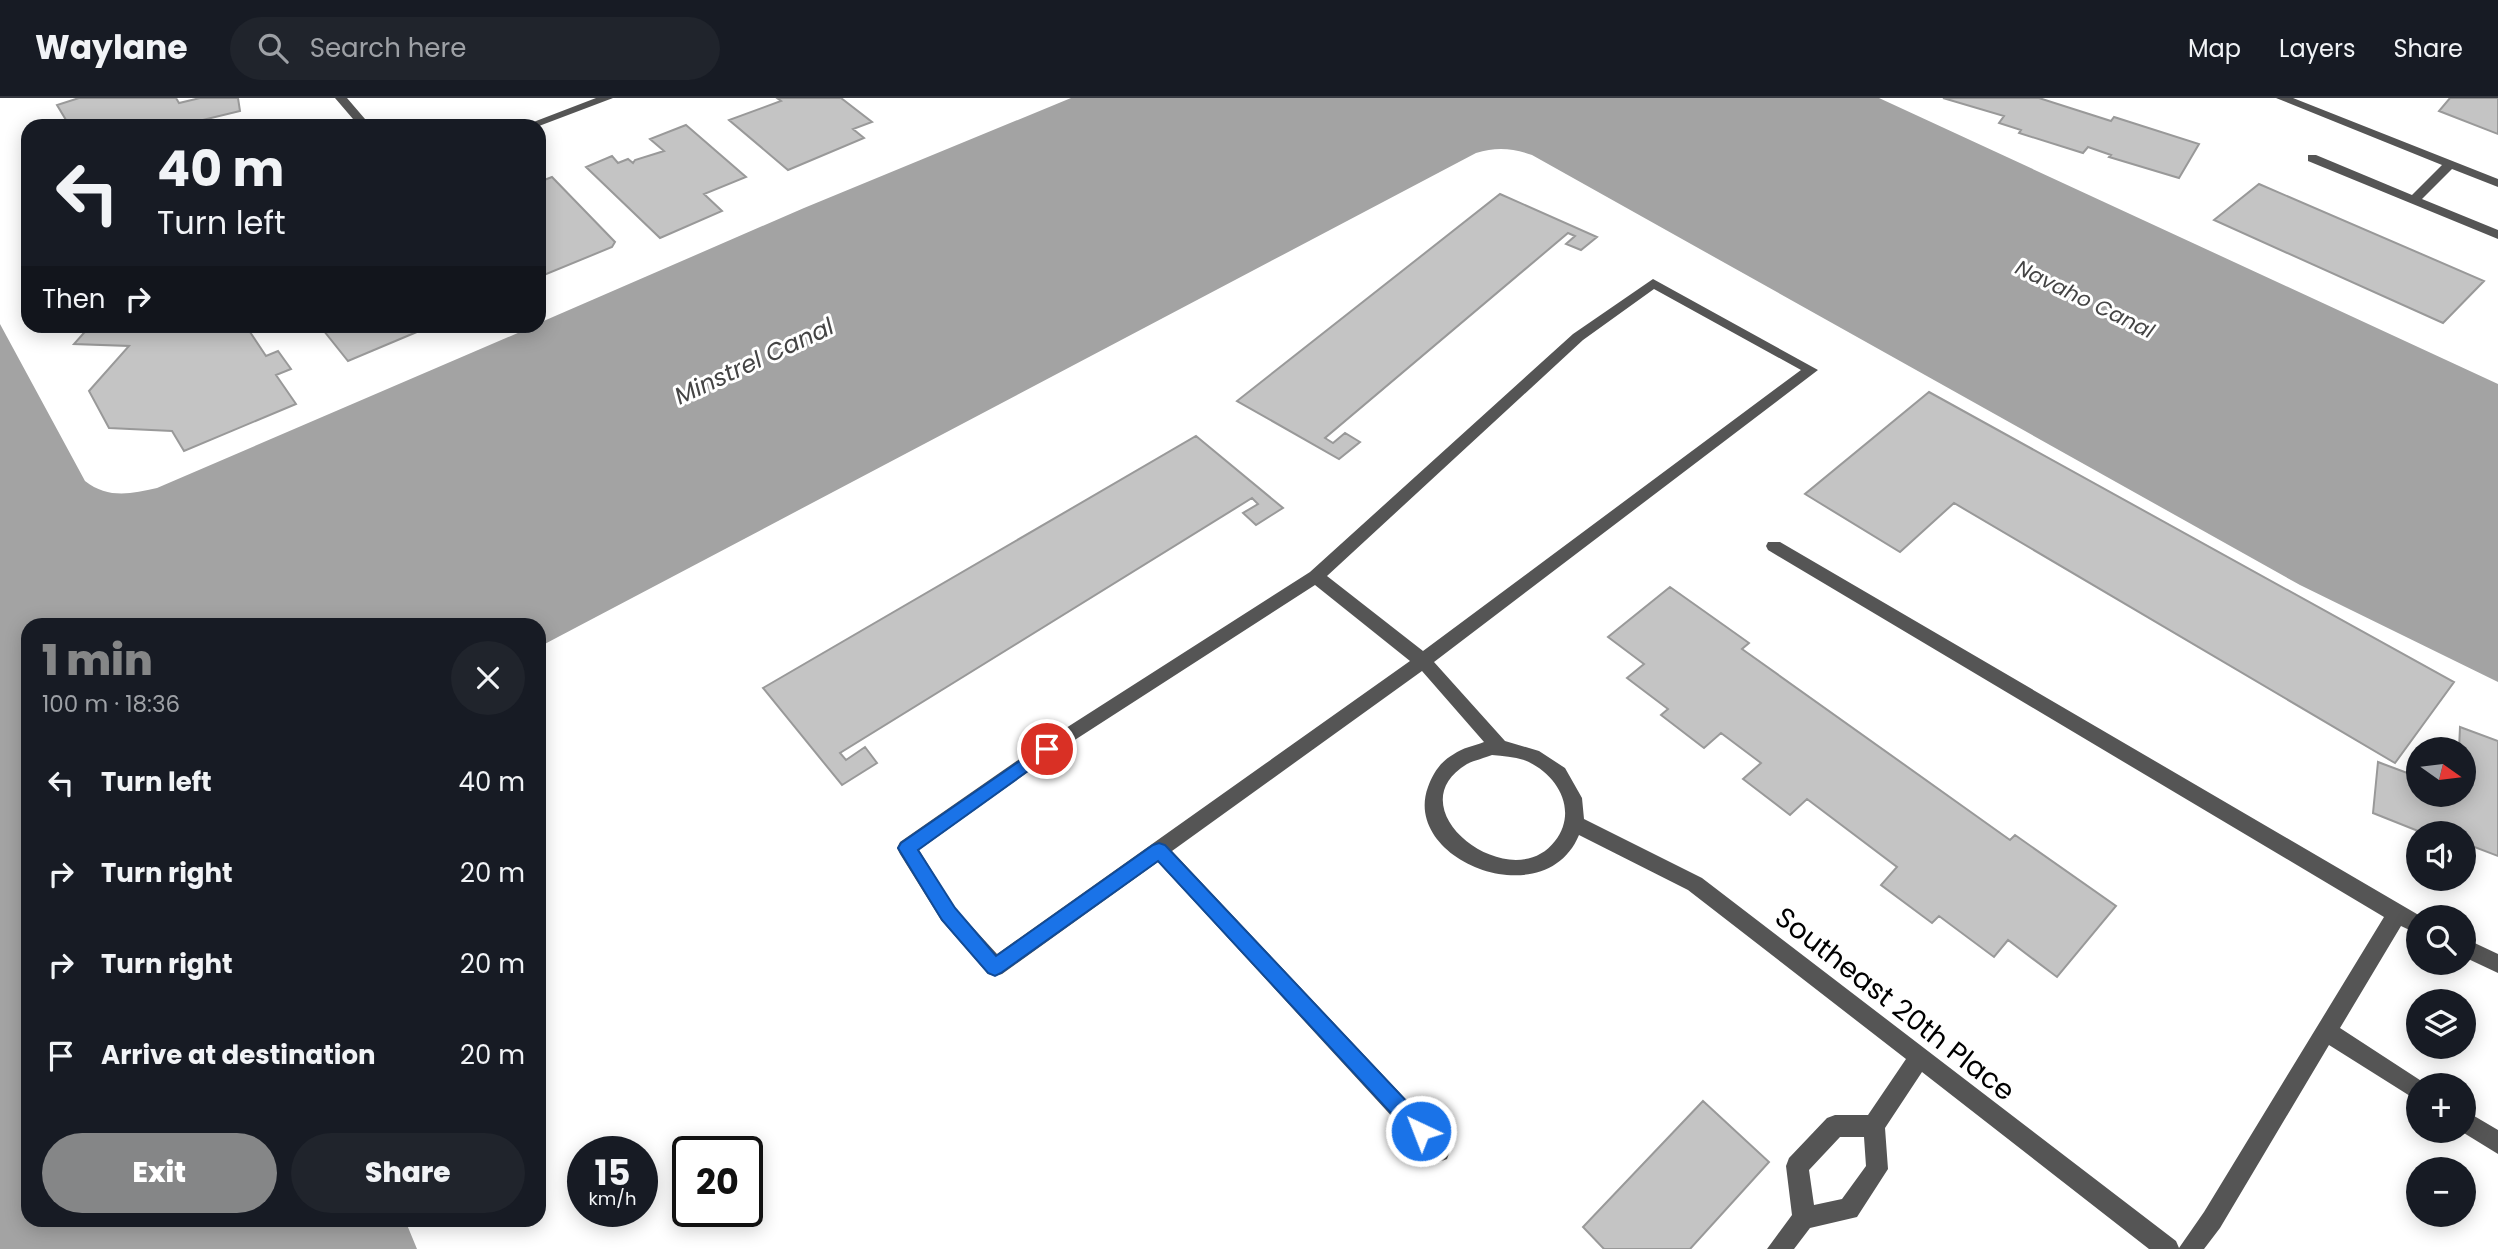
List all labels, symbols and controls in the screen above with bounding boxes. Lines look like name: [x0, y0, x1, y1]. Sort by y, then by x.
search box: [230, 17, 720, 80]
text: Waylane: [35, 24, 188, 71]
icon: search: [254, 29, 292, 67]
text: Search here: [310, 30, 466, 66]
text: Map: [2188, 32, 2241, 65]
text: Layers: [2279, 32, 2355, 65]
text: Share: [2393, 32, 2463, 65]
text: 40 m: [157, 135, 284, 203]
icon: left: [42, 147, 133, 238]
text: Turn left: [157, 200, 286, 245]
water label: Navaho Canal: [2011, 253, 2160, 346]
icon: right: [119, 280, 157, 318]
text: Then: [42, 281, 105, 317]
water label: Minstrel Canal: [669, 310, 839, 412]
text: 1 min: [42, 631, 153, 690]
button: close: [451, 641, 525, 715]
text: 100 m · 18:36: [42, 688, 180, 720]
pin: [1017, 719, 1077, 779]
icon: arrive: [1028, 730, 1066, 768]
north arrow: [2406, 737, 2476, 807]
map controls: [2406, 737, 2476, 1227]
icon: left: [42, 764, 80, 802]
text: Turn left: [101, 764, 212, 800]
text: 40 m: [459, 764, 525, 800]
button: sound: [2406, 821, 2476, 891]
icon: right: [42, 855, 80, 893]
text: Turn right: [101, 855, 233, 891]
text: 20 m: [460, 855, 525, 891]
street label: Southeast 20th Place: [1767, 898, 2023, 1110]
button: search: [2406, 905, 2476, 975]
icon: right: [42, 946, 80, 984]
text: Turn right: [101, 946, 233, 982]
text: 20 m: [460, 946, 525, 982]
button: layers: [2406, 989, 2476, 1059]
icon: arrive: [42, 1037, 80, 1075]
text: Arrive at destination: [101, 1037, 376, 1073]
text: 20 m: [460, 1037, 525, 1073]
button: +: [2406, 1073, 2476, 1143]
position arrow: [1384, 1094, 1458, 1168]
button: Exit: [42, 1133, 277, 1213]
button: Share: [291, 1133, 525, 1213]
speed limit sign: 20: [672, 1136, 763, 1227]
text: 15: [595, 1148, 630, 1197]
button: −: [2406, 1157, 2476, 1227]
text: km/h: [589, 1186, 636, 1211]

